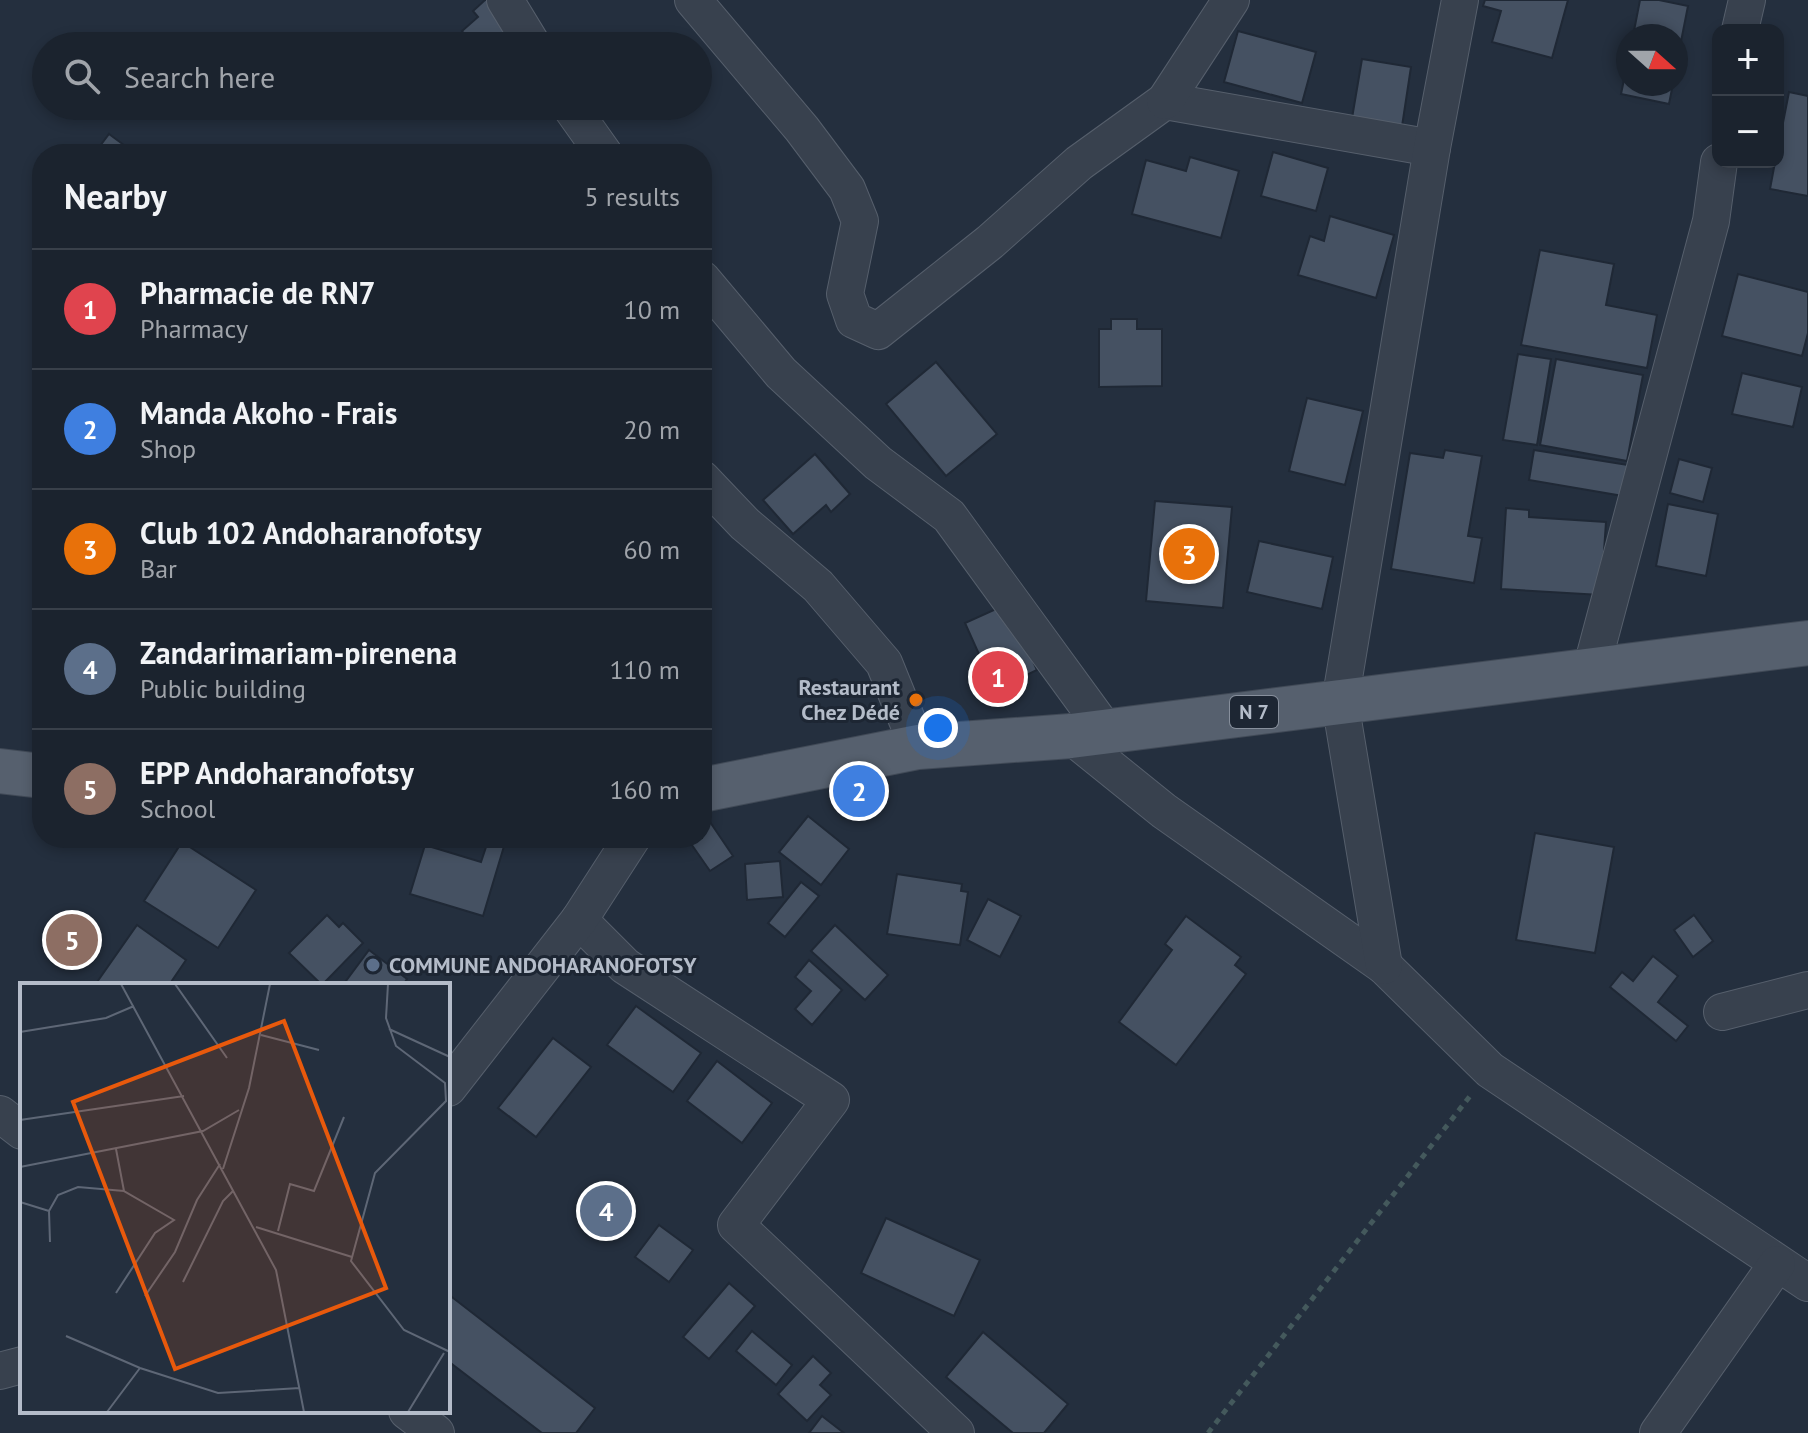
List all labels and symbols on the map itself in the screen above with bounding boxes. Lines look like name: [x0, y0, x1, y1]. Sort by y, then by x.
north arrow: [1616, 24, 1688, 96]
pin: 3: [1163, 524, 1215, 584]
pin: 1: [972, 647, 1024, 707]
place label: Restaurant Chez Dédé: [799, 673, 900, 726]
marker: Restaurant Chez Dédé: [907, 691, 925, 709]
road number: N 7: [1230, 696, 1278, 728]
your location: [918, 708, 958, 748]
pin: 2: [833, 761, 885, 821]
pin: 5: [46, 910, 98, 970]
place label: COMMUNE ANDOHARANOFOTSY: [389, 951, 697, 979]
marker: COMMUNE ANDOHARANOFOTSY: [364, 956, 382, 974]
inset map: [20, 983, 450, 1413]
pin: 4: [580, 1181, 632, 1241]

